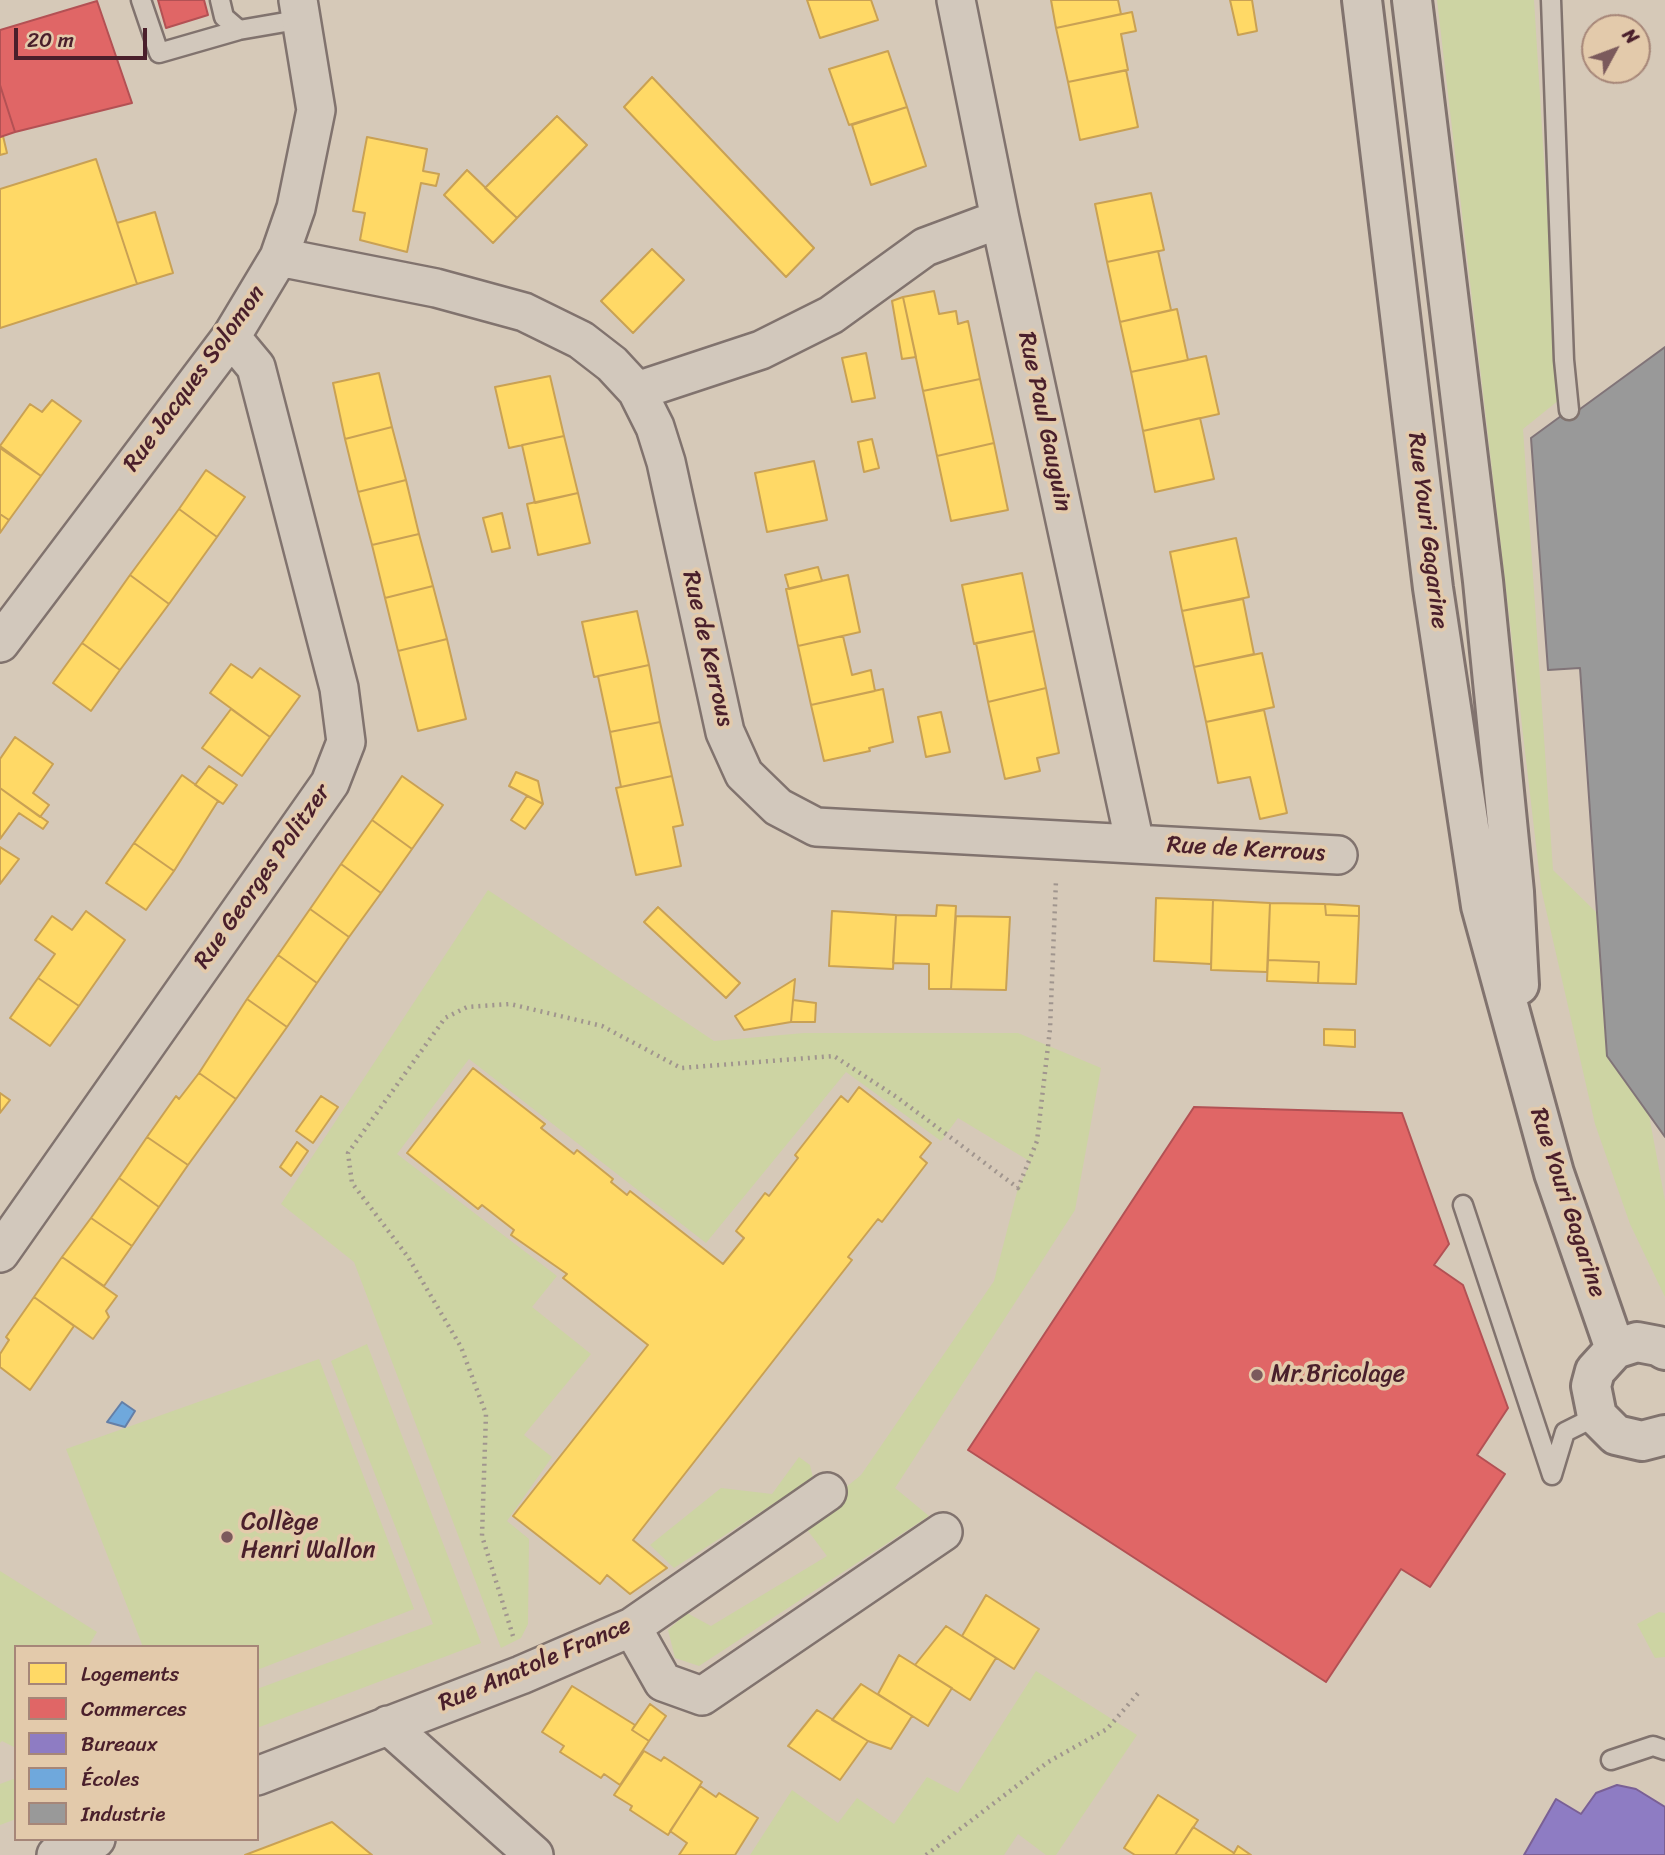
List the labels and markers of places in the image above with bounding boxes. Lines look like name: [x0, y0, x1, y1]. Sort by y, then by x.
place label: Mr.Bricolage: [1271, 1361, 1405, 1389]
marker: Mr.Bricolage: [1249, 1367, 1265, 1383]
place label: Collège Henri Wallon: [241, 1509, 375, 1565]
marker: Collège Henri Wallon: [219, 1529, 235, 1545]

